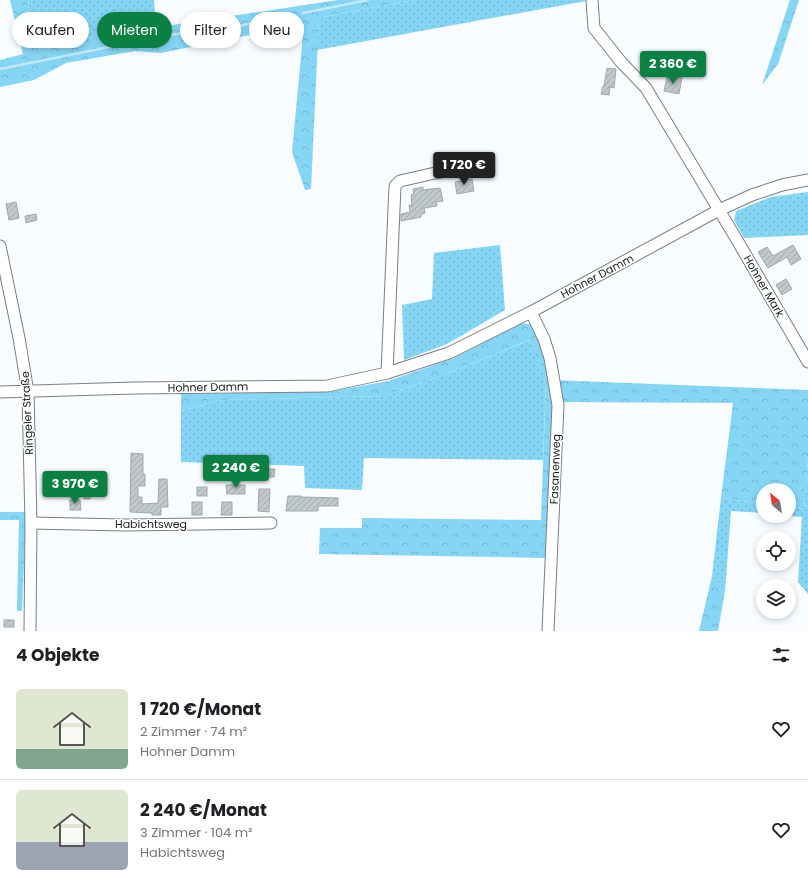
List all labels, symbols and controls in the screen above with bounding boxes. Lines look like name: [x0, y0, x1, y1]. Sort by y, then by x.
chip: Kaufen: [12, 12, 89, 48]
chip: Mieten: [97, 12, 172, 48]
chip: Filter: [180, 12, 241, 48]
chip: Neu: [249, 12, 304, 48]
pin: 2 360 €: [636, 51, 710, 85]
text: 2 360 €: [649, 54, 697, 73]
pin: 1 720 €: [427, 152, 501, 186]
text: 1 720 €: [442, 155, 486, 174]
street label: Hohner Damm: [558, 250, 636, 302]
street label: Hohner Mark: [740, 252, 788, 320]
street label: Ringeler Straße: [17, 371, 37, 455]
street label: Hohner Damm: [168, 378, 248, 396]
street label: Fasanenweg: [546, 434, 564, 504]
pin: 2 240 €: [199, 455, 273, 489]
text: 2 240 €: [212, 458, 260, 477]
pin: 3 970 €: [38, 471, 112, 505]
text: 3 970 €: [51, 474, 99, 493]
north arrow: [756, 483, 796, 523]
map controls: [756, 483, 796, 619]
street label: Habichtsweg: [115, 516, 187, 532]
button: locate: [756, 531, 796, 571]
button: layers: [756, 579, 796, 619]
text: 4 Objekte: [16, 643, 99, 667]
icon: filters: [770, 644, 792, 666]
text: 1 720 €/Monat: [140, 697, 261, 721]
icon: home: [48, 705, 96, 753]
icon: heart: [770, 718, 792, 740]
text: 2 Zimmer · 74 m²: [140, 722, 247, 741]
text: Hohner Damm: [140, 742, 235, 761]
text: 2 240 €/Monat: [140, 798, 267, 822]
icon: home: [48, 806, 96, 854]
icon: heart: [770, 819, 792, 841]
text: 3 Zimmer · 104 m²: [140, 823, 252, 842]
text: Habichtsweg: [140, 843, 225, 862]

